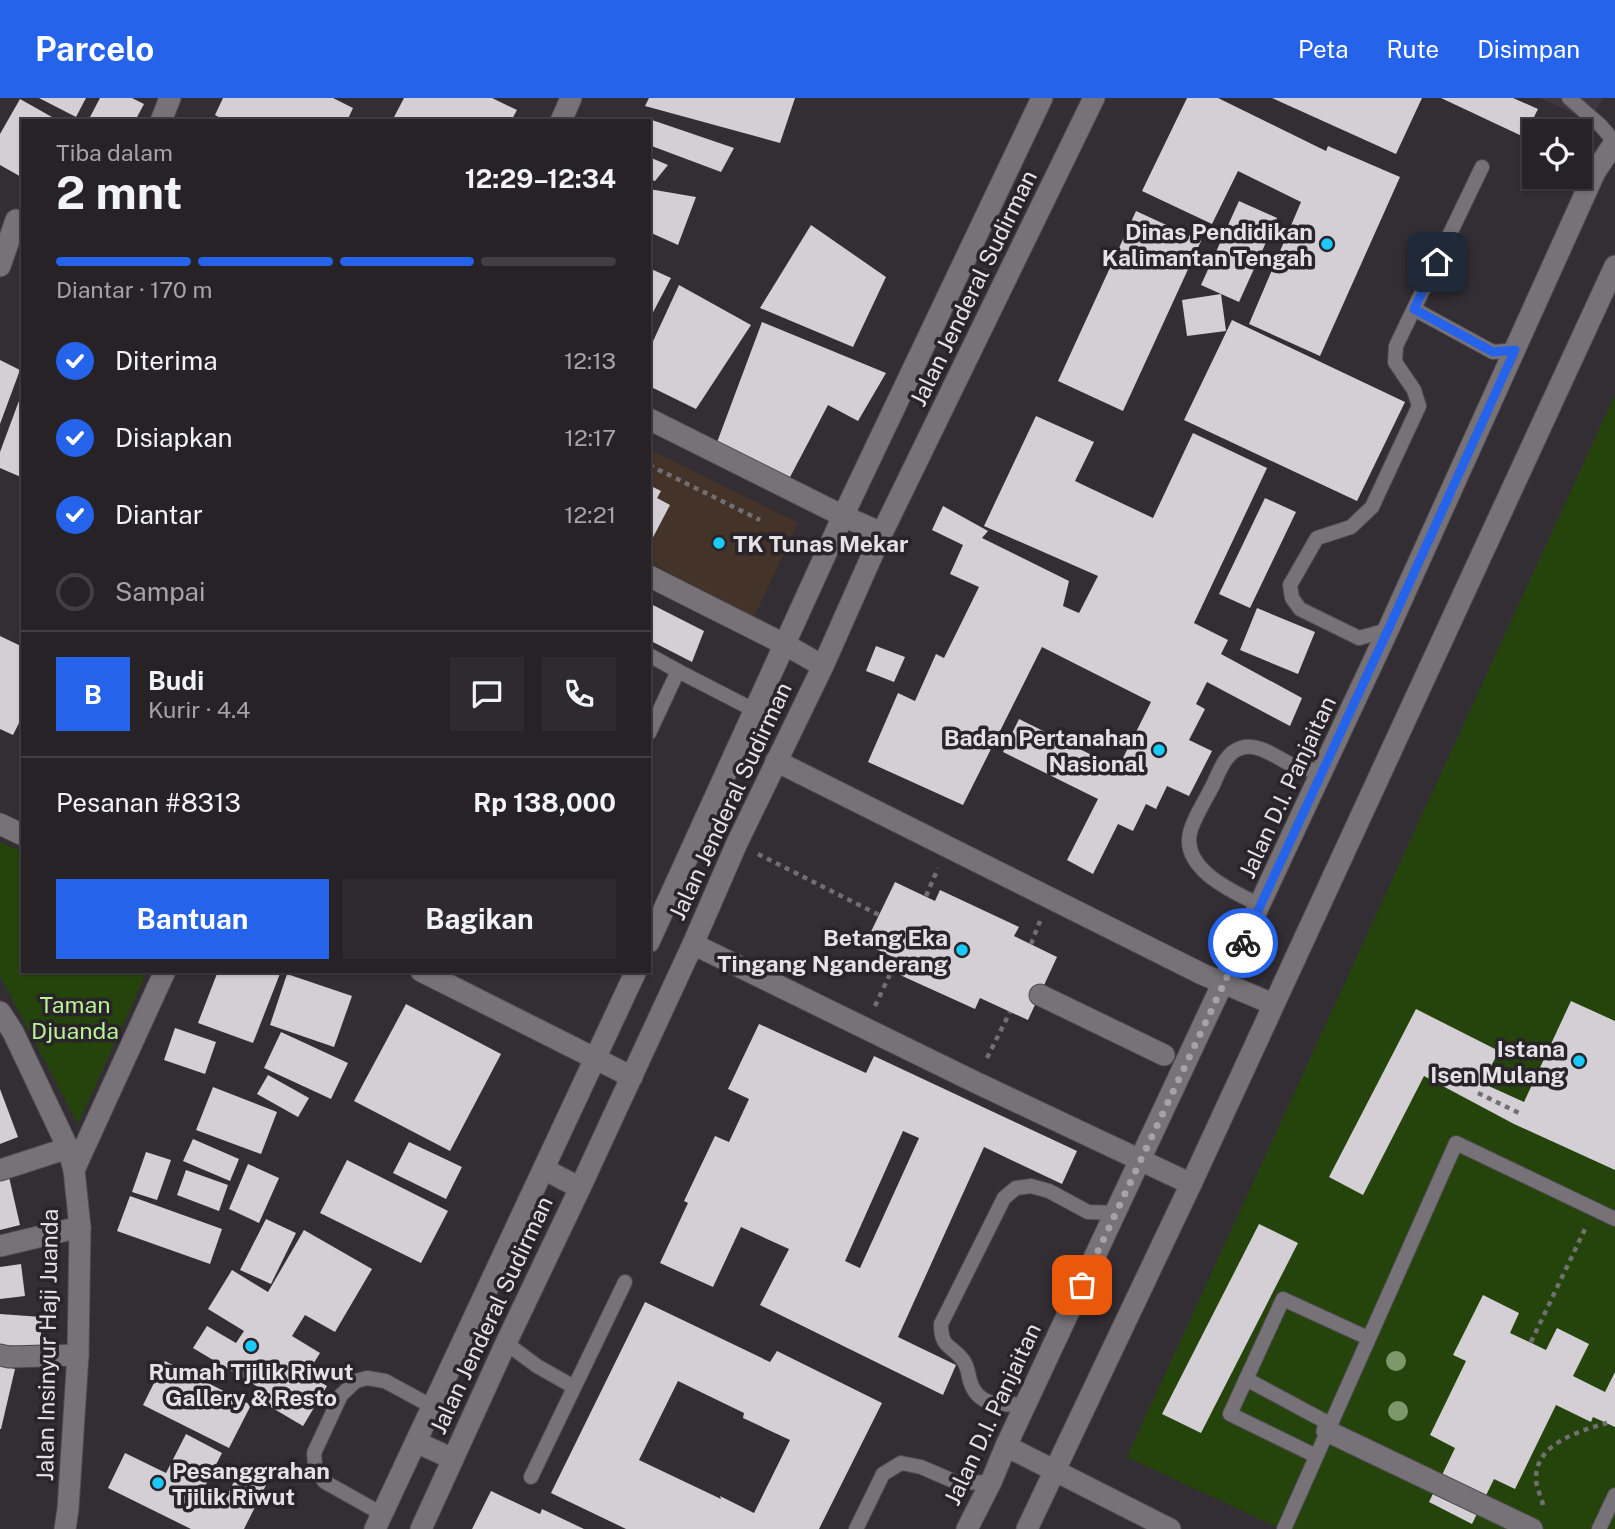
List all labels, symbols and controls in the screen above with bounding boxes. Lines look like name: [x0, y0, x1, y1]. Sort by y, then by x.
text: Parcelo: [35, 30, 154, 68]
text: Peta: [1298, 35, 1349, 63]
text: Rute: [1387, 35, 1439, 63]
text: Disimpan: [1477, 35, 1580, 63]
map controls: [1522, 119, 1592, 189]
button: locate: [1522, 119, 1592, 189]
text: Tiba dalam: [56, 139, 173, 166]
text: 12:29–12:34: [465, 163, 616, 194]
text: 2 mnt: [56, 165, 182, 219]
street label: Jalan Jenderal Sudirman: [904, 166, 1042, 410]
place label: Dinas Pendidikan Kalimantan Tengah: [1102, 218, 1313, 271]
pin: [1407, 232, 1467, 292]
marker: Dinas Pendidikan Kalimantan Tengah: [1319, 236, 1335, 252]
icon: home: [1418, 243, 1456, 281]
text: Diantar · 170 m: [56, 276, 212, 303]
icon: check: [56, 342, 94, 380]
text: Diterima: [115, 345, 218, 376]
text: 12:13: [564, 347, 616, 374]
icon: check: [56, 419, 94, 457]
text: Disiapkan: [115, 422, 233, 453]
text: 12:17: [565, 424, 616, 451]
icon: check: [56, 496, 94, 534]
text: Diantar: [115, 499, 203, 530]
text: 12:21: [564, 501, 616, 528]
place label: TK Tunas Mekar: [733, 530, 908, 557]
marker: TK Tunas Mekar: [711, 535, 727, 551]
text: Sampai: [115, 576, 205, 607]
button: chat: [450, 657, 524, 731]
button: phone: [542, 657, 616, 731]
text: Budi: [148, 665, 204, 696]
street label: Jalan Jenderal Sudirman: [663, 678, 797, 924]
text: B: [84, 679, 102, 710]
street label: Jalan D.I. Panjaitan: [1233, 692, 1341, 882]
text: Kurir · 4.4: [148, 696, 251, 723]
place label: Badan Pertanahan Nasional: [944, 724, 1145, 777]
marker: Badan Pertanahan Nasional: [1151, 742, 1167, 758]
text: Pesanan #8313: [56, 787, 241, 818]
text: Rp 138,000: [473, 787, 616, 818]
button: Bantuan: [56, 879, 329, 959]
button: Bagikan: [343, 879, 616, 959]
courier: [1208, 908, 1278, 978]
place label: Betang Eka Tingang Nganderang: [717, 924, 948, 977]
icon: bike: [1224, 924, 1262, 962]
marker: Betang Eka Tingang Nganderang: [954, 942, 970, 958]
park label: Taman Djuanda: [31, 991, 119, 1044]
place label: Istana Isen Mulang: [1430, 1035, 1565, 1088]
marker: Istana Isen Mulang: [1571, 1053, 1587, 1069]
street label: Jalan Jenderal Sudirman: [424, 1192, 558, 1438]
street label: Jalan Insinyur Haji Juanda: [31, 1208, 63, 1482]
pin: [1052, 1255, 1112, 1315]
icon: bag: [1063, 1266, 1101, 1304]
street label: Jalan D.I. Panjaitan: [938, 1319, 1046, 1509]
marker: Rumah Tjilik Riwut Gallery & Resto: [243, 1338, 259, 1354]
place label: Rumah Tjilik Riwut Gallery & Resto: [149, 1358, 353, 1411]
place label: Pesanggrahan Tjilik Riwut: [172, 1457, 330, 1510]
marker: Pesanggrahan Tjilik Riwut: [150, 1475, 166, 1491]

